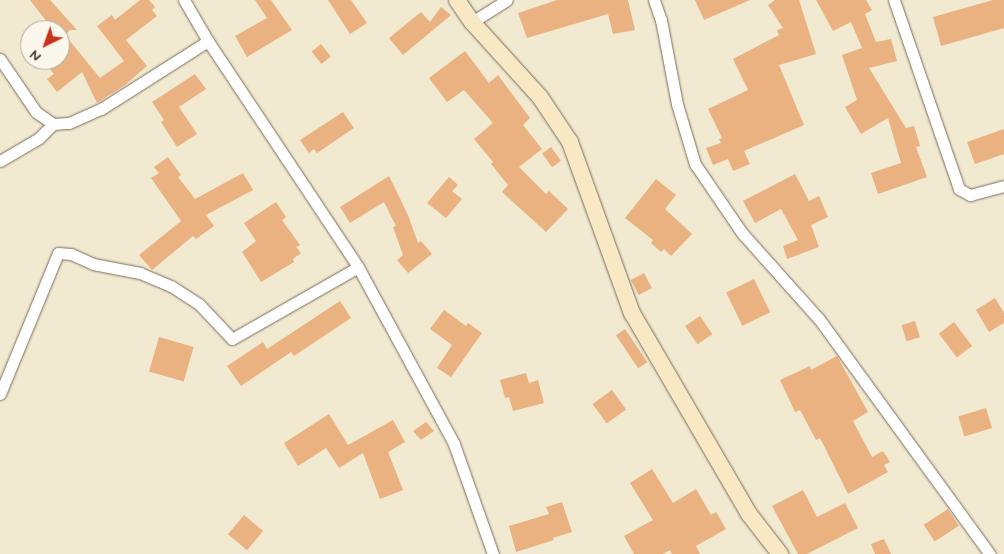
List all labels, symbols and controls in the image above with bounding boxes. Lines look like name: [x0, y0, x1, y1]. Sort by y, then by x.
north arrow: [20, 20, 70, 70]
text: N: [26, 46, 45, 65]

